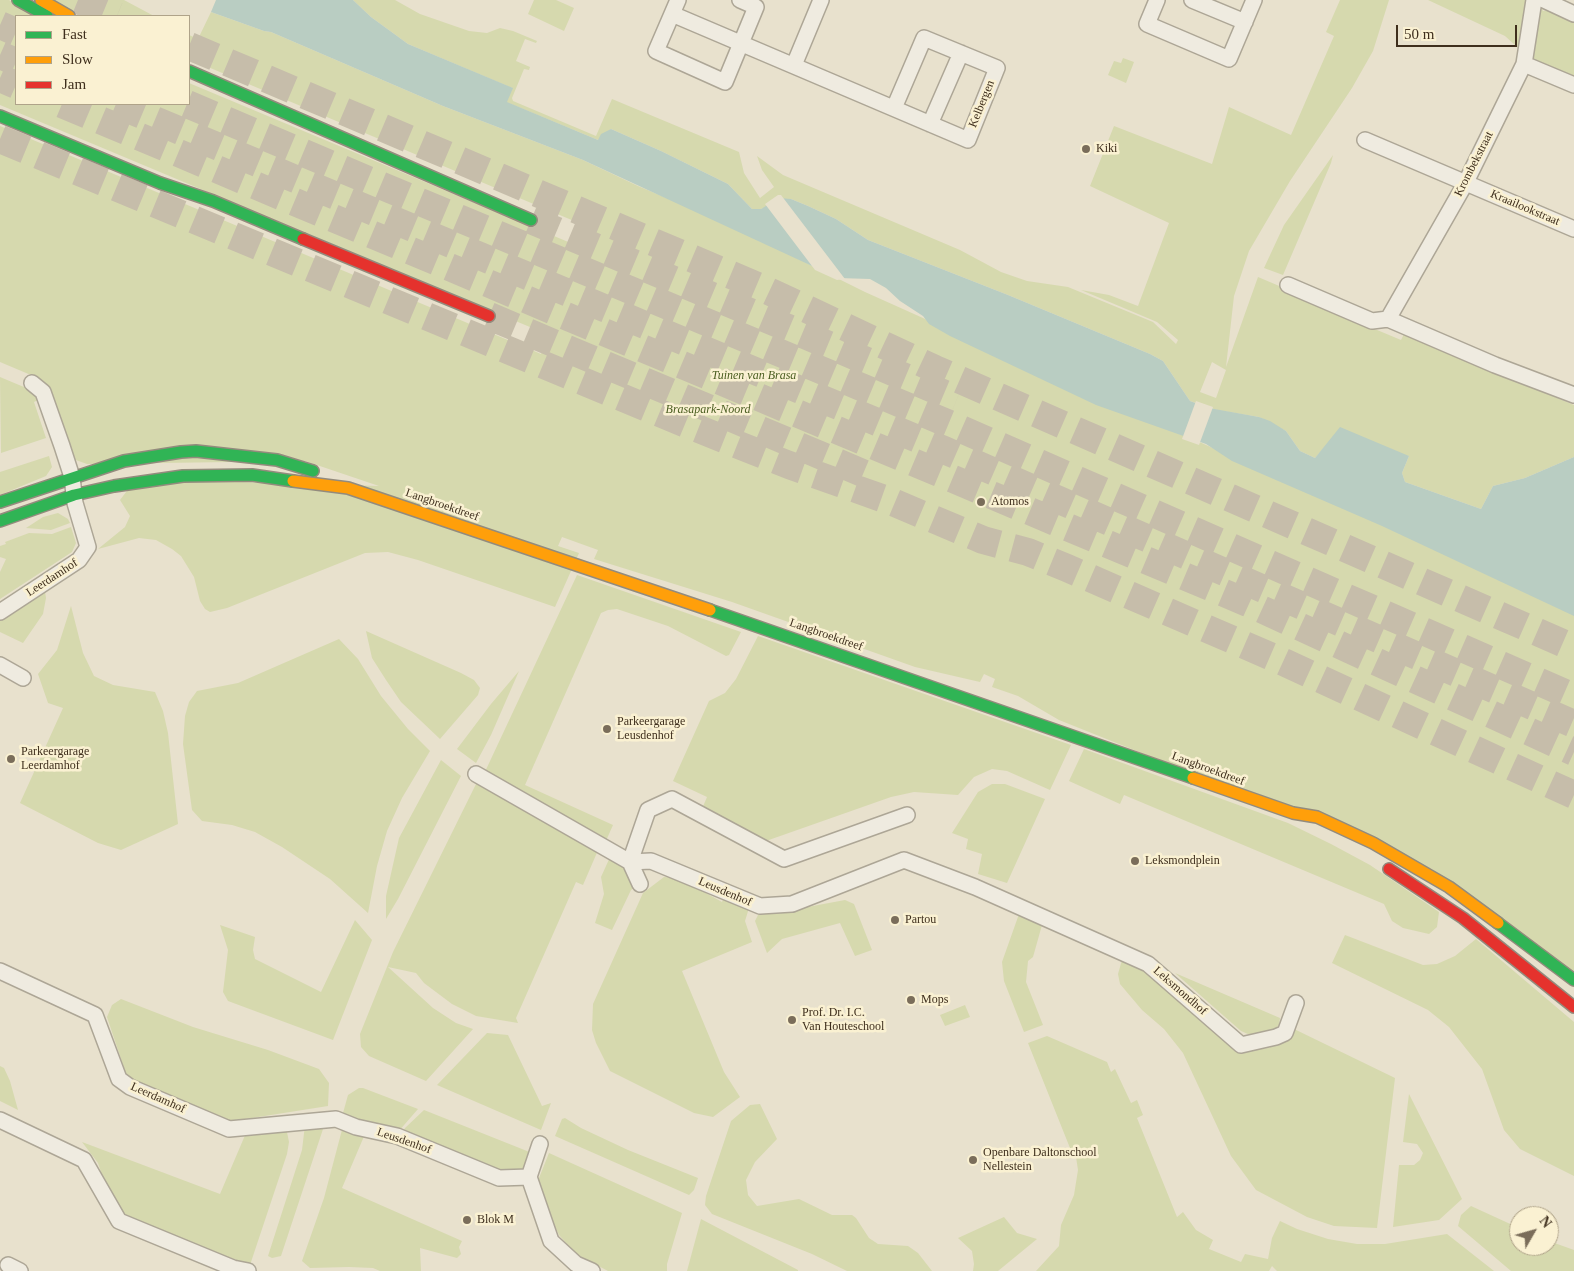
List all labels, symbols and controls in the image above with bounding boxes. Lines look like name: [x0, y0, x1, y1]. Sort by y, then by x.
legend: [15, 15, 190, 105]
scale bar: [1399, 15, 1520, 47]
text: Fast: [62, 26, 87, 42]
text: 50 m: [1404, 26, 1434, 42]
text: Slow: [62, 51, 93, 67]
text: Jam: [62, 76, 86, 92]
street label: Kelbergen: [966, 78, 998, 130]
street label: Krombekstraat: [1451, 129, 1497, 199]
place label: Kiki: [1096, 142, 1117, 156]
marker: Kiki: [1080, 143, 1092, 155]
street label: Kraailookstraat: [1488, 187, 1562, 229]
park label: Tuinen van Brasa: [712, 369, 796, 383]
park label: Brasapark-Noord: [666, 403, 750, 417]
street label: Langbroekdreef: [403, 486, 481, 524]
place label: Atomos: [991, 495, 1029, 509]
marker: Atomos: [975, 496, 987, 508]
street label: Leerdamhof: [23, 556, 81, 600]
street label: Langbroekdreef: [787, 616, 865, 654]
place label: Parkeergarage Leusdenhof: [617, 715, 685, 743]
marker: Parkeergarage Leusdenhof: [601, 723, 613, 735]
place label: Parkeergarage Leerdamhof: [21, 745, 89, 773]
street label: Langbroekdreef: [1170, 749, 1246, 789]
marker: Parkeergarage Leerdamhof: [5, 753, 17, 765]
place label: Leksmondplein: [1145, 854, 1220, 868]
marker: Leksmondplein: [1129, 855, 1141, 867]
street label: Leusdenhof: [696, 874, 754, 910]
place label: Partou: [905, 913, 936, 927]
marker: Partou: [889, 914, 901, 926]
street label: Leksmondhof: [1150, 964, 1210, 1018]
place label: Mops: [921, 993, 948, 1007]
marker: Mops: [905, 994, 917, 1006]
place label: Prof. Dr. I.C. Van Houteschool: [802, 1006, 884, 1034]
marker: Prof. Dr. I.C. Van Houteschool: [786, 1014, 798, 1026]
street label: Leerdamhof: [128, 1079, 188, 1117]
street label: Leusdenhof: [375, 1125, 433, 1157]
place label: Openbare Daltonschool Nellestein: [983, 1146, 1097, 1174]
marker: Openbare Daltonschool Nellestein: [967, 1154, 979, 1166]
north arrow: [1509, 1206, 1559, 1256]
place label: Blok M: [477, 1213, 514, 1227]
text: N: [1536, 1213, 1554, 1231]
marker: Blok M: [461, 1214, 473, 1226]

